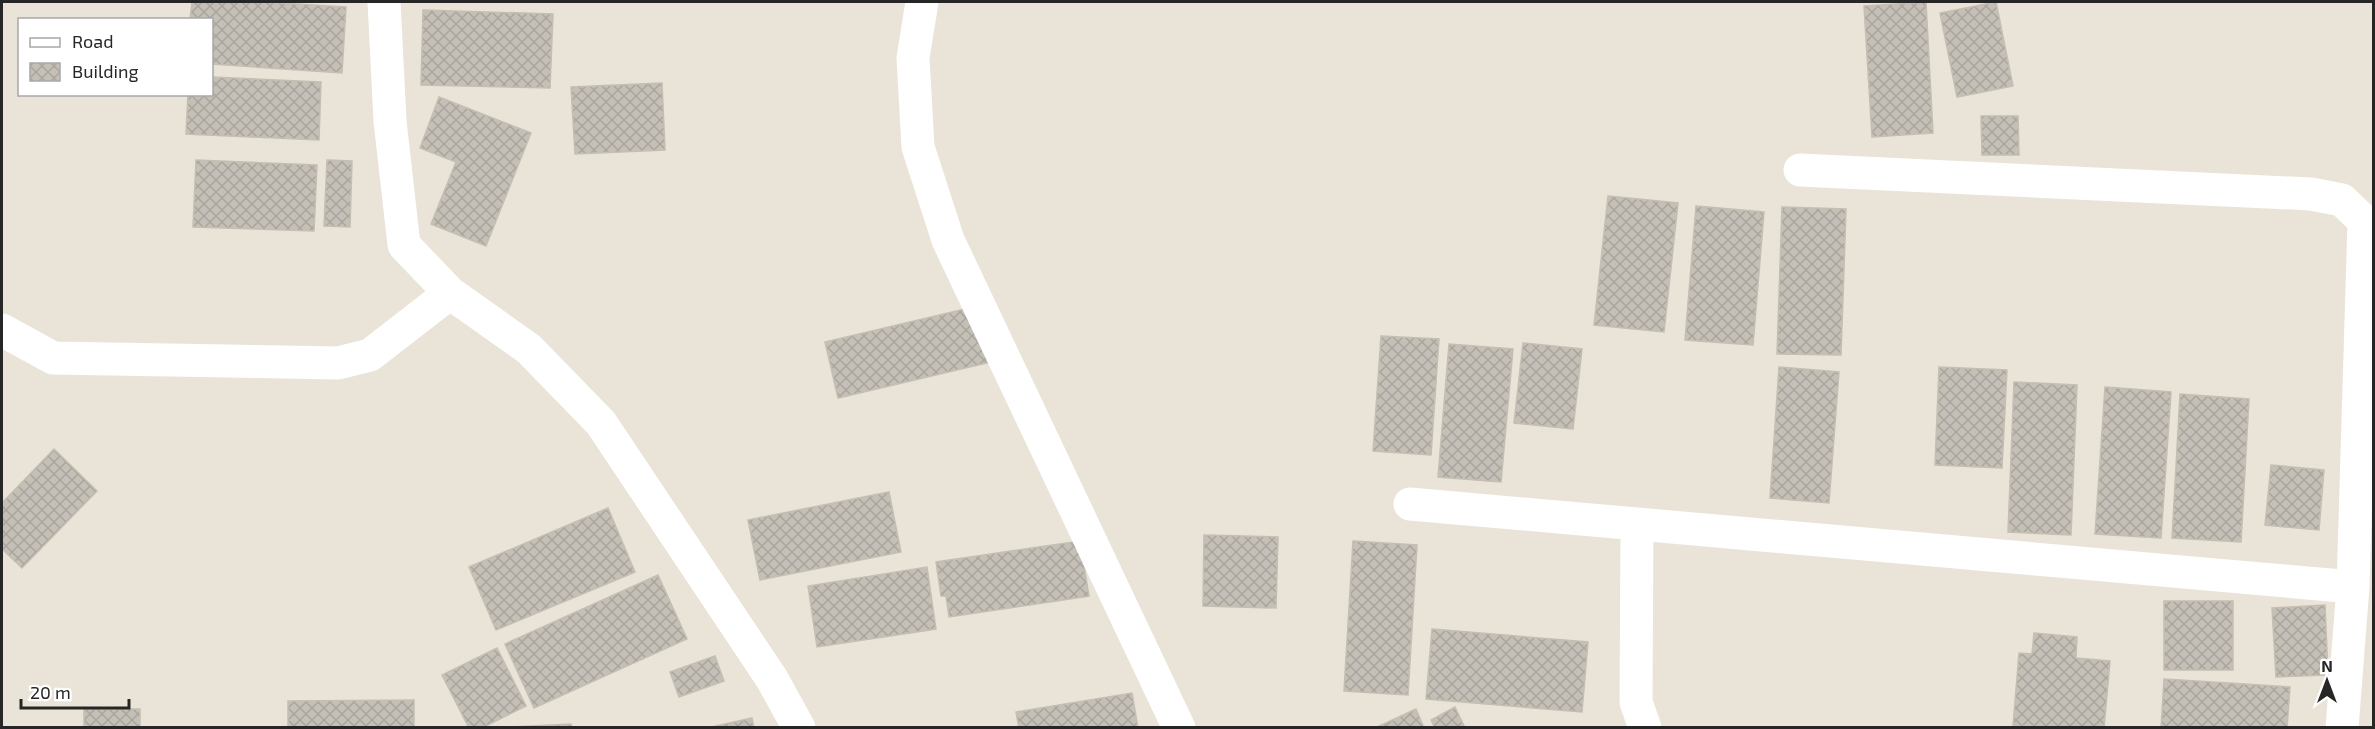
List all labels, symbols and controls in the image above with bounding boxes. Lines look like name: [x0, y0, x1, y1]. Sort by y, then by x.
legend: [18, 18, 213, 96]
text: Road: [72, 30, 113, 52]
text: Building: [72, 60, 139, 82]
north arrow: [2297, 651, 2357, 711]
text: N: [2321, 656, 2333, 675]
scale bar: [21, 672, 129, 710]
text: 20 m: [30, 681, 71, 703]

